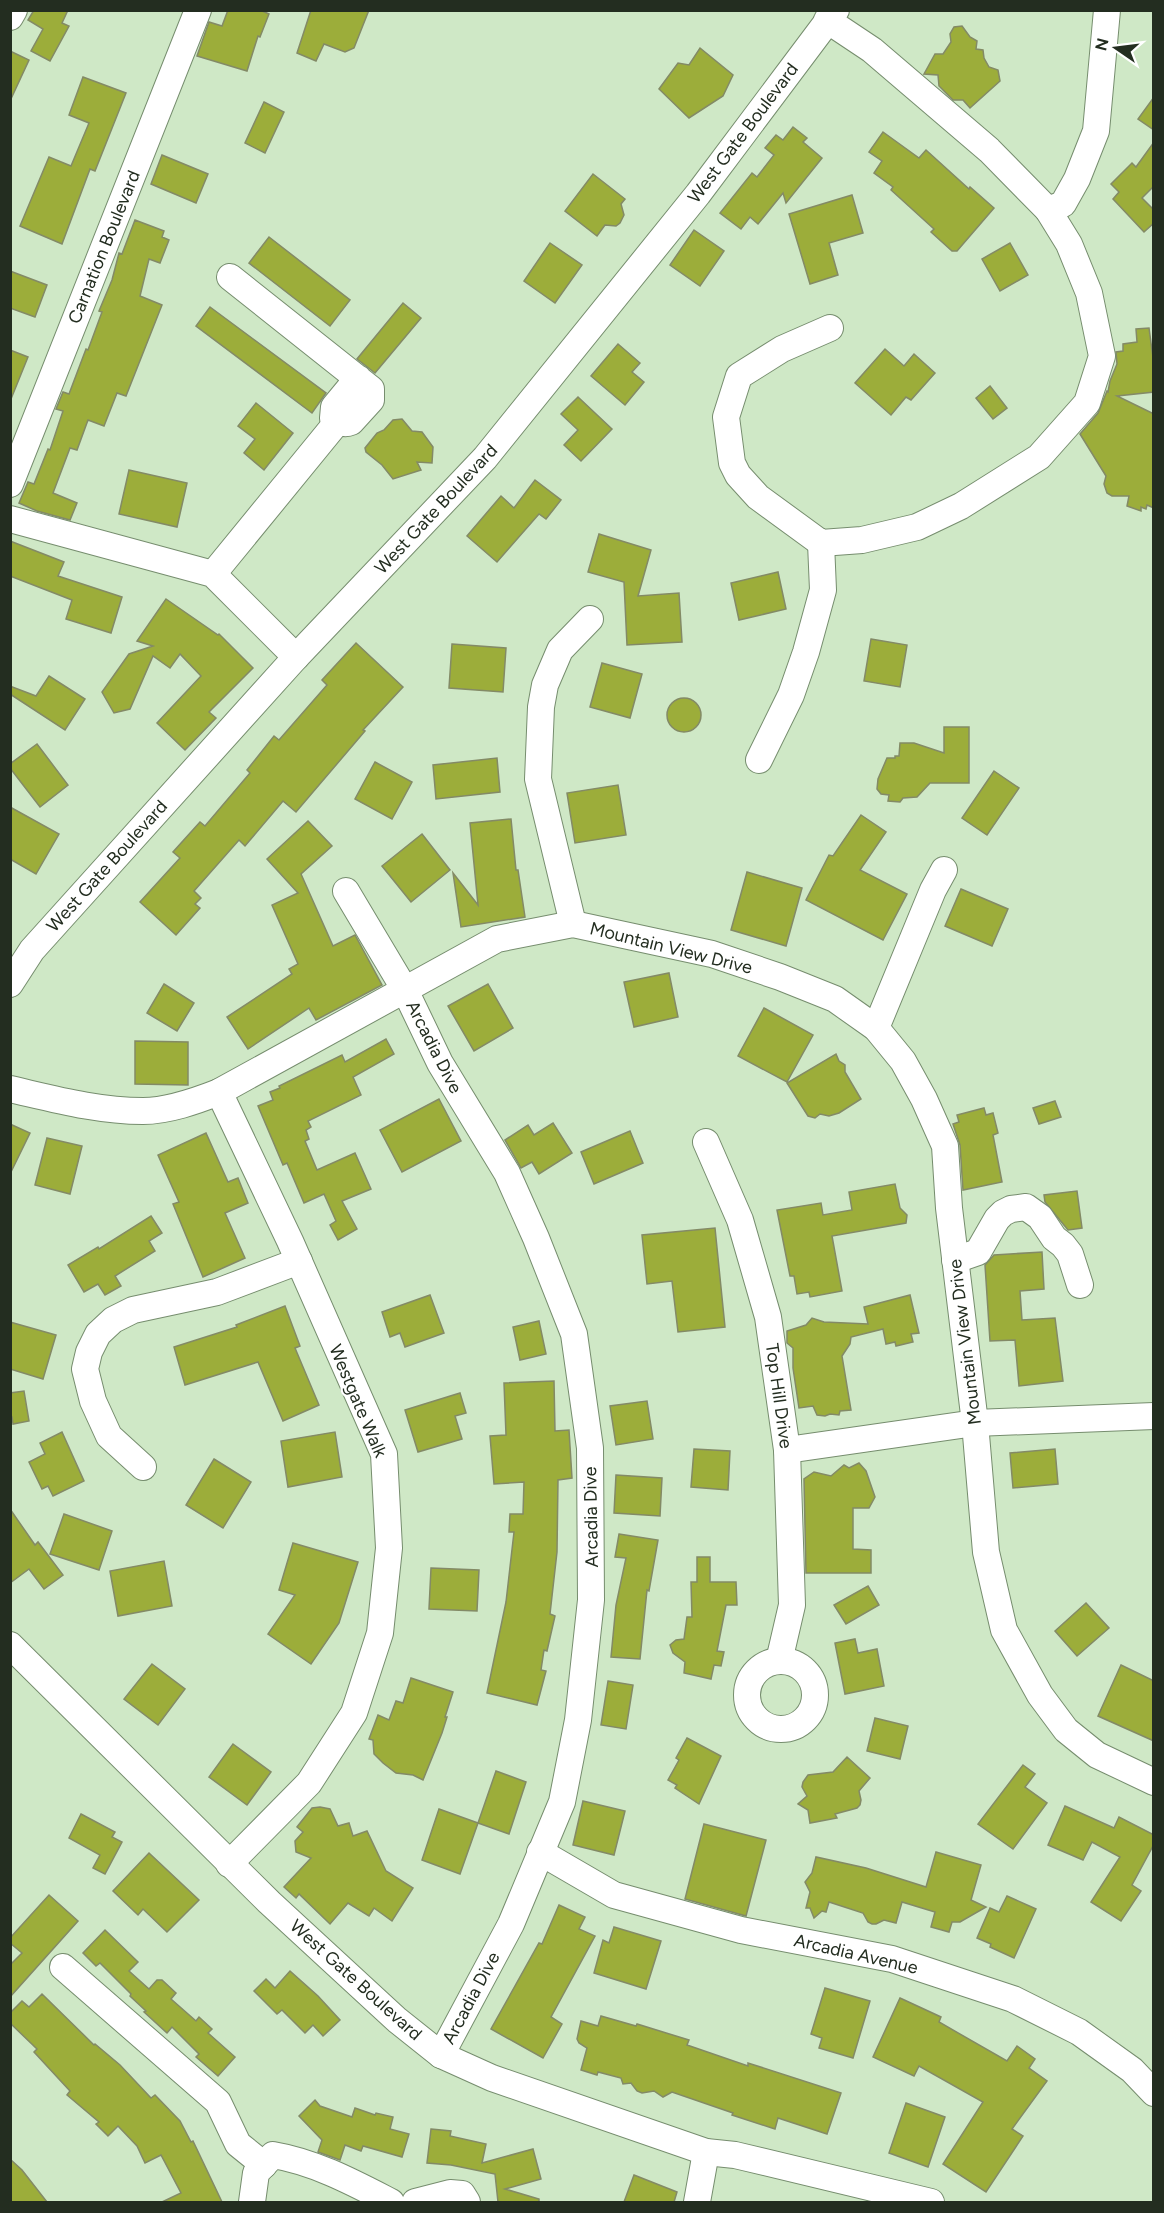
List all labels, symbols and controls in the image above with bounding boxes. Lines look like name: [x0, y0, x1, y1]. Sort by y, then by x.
north arrow: [1086, 18, 1146, 78]
text: N: [1091, 36, 1113, 53]
street label: West Gate Boulevard: [683, 59, 803, 207]
street label: Carnation Boulevard: [63, 167, 145, 327]
street label: West Gate Boulevard: [370, 439, 502, 579]
street label: West Gate Boulevard: [42, 796, 172, 936]
street label: Mountain View Drive: [587, 917, 755, 979]
street label: Arcadia Dive: [401, 997, 467, 1097]
street label: Mountain View Drive: [944, 1258, 986, 1426]
street label: Westgate Walk: [324, 1341, 392, 1461]
street label: Top Hill Drive: [761, 1342, 797, 1450]
street label: Arcadia Dive: [579, 1466, 603, 1568]
street label: West Gate Boulevard: [286, 1915, 426, 2045]
street label: Arcadia Avenue: [792, 1929, 920, 1979]
street label: Arcadia Dive: [438, 1948, 505, 2048]

